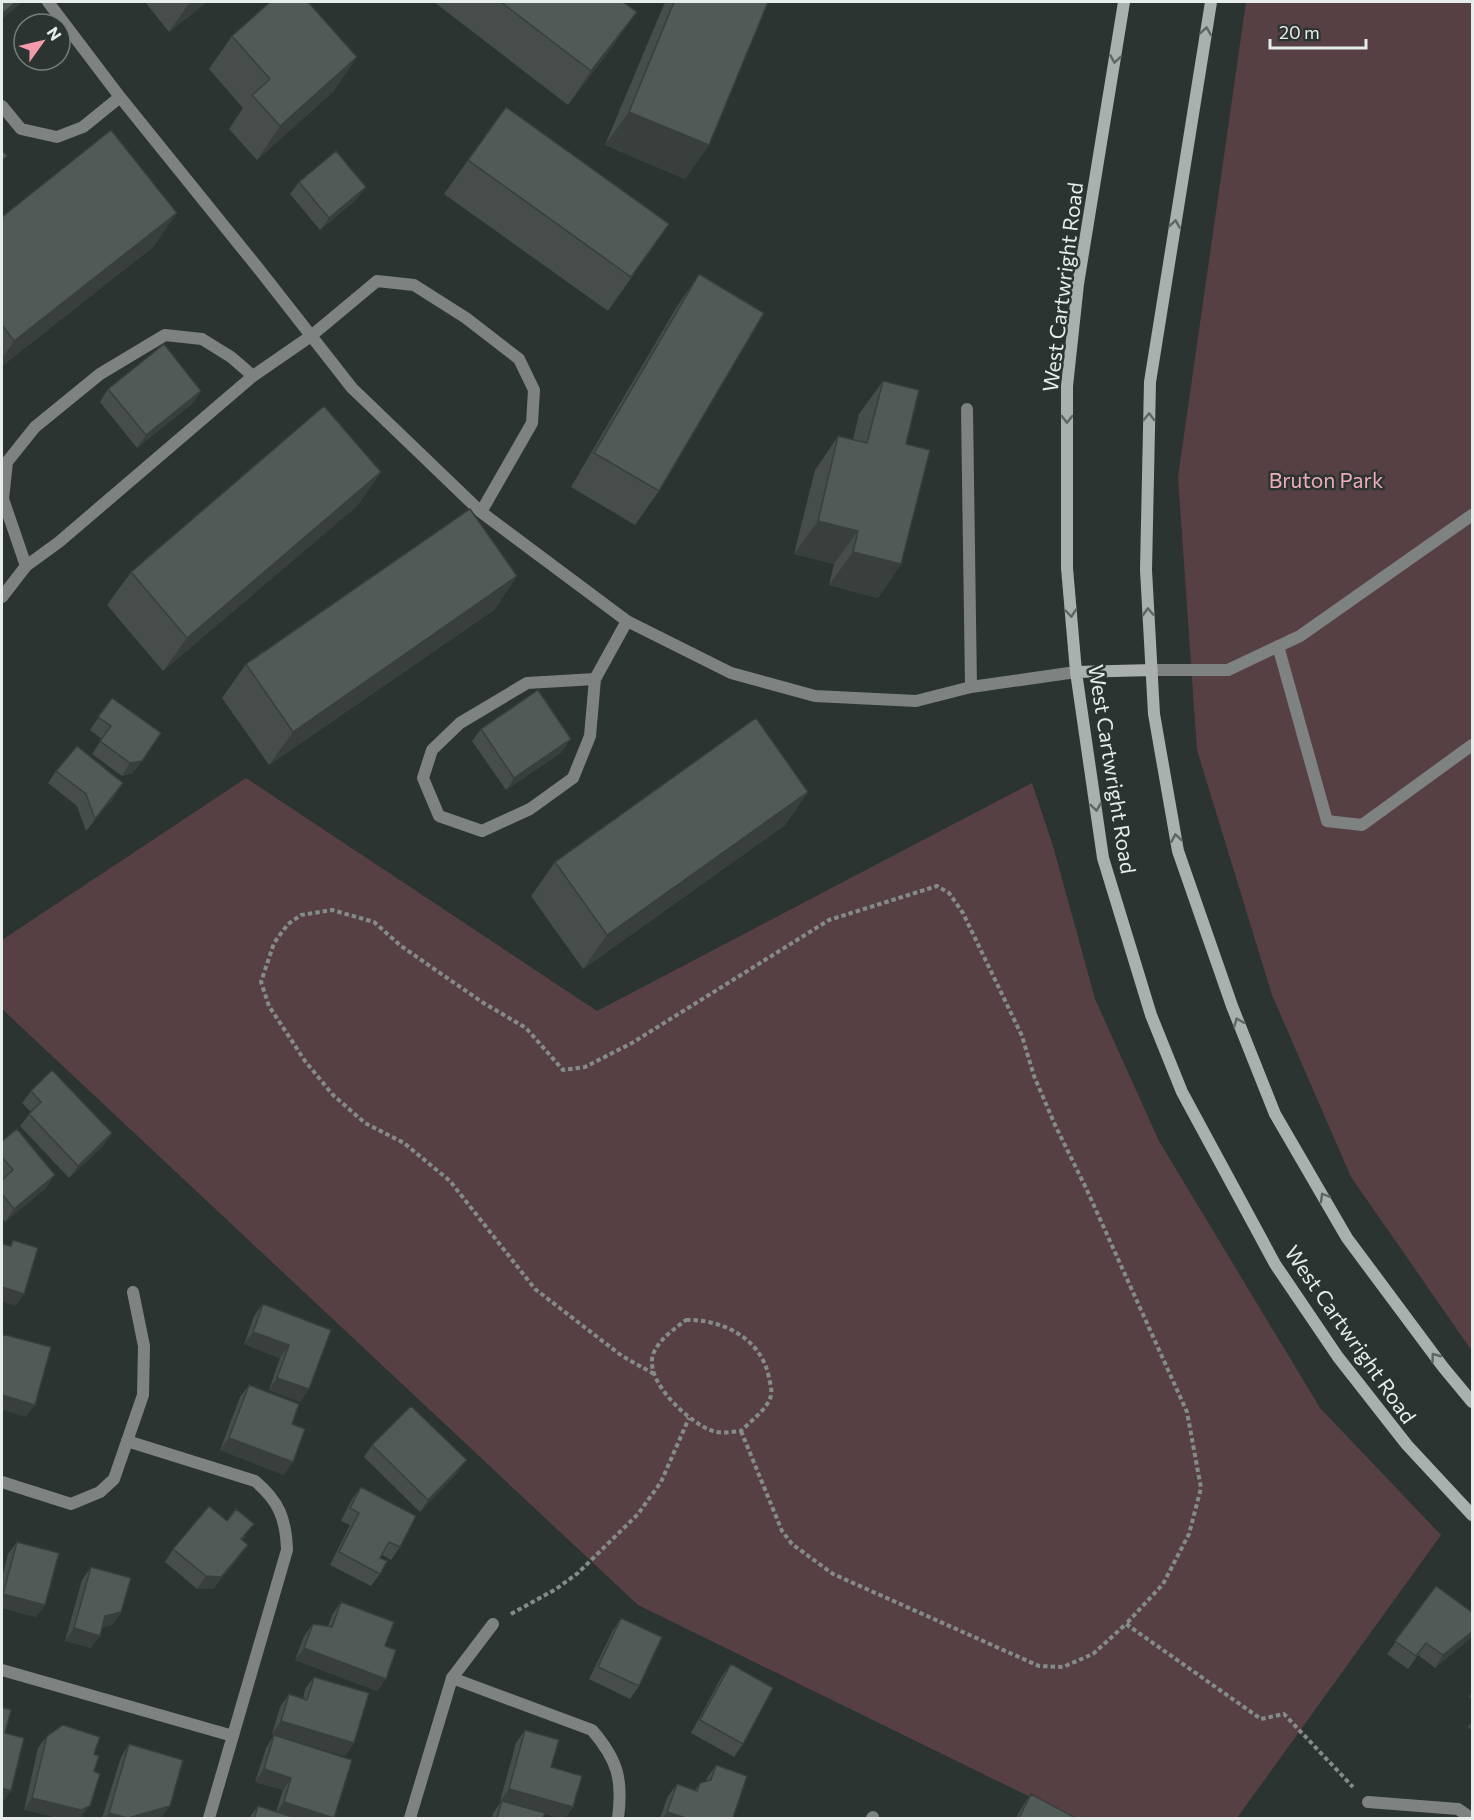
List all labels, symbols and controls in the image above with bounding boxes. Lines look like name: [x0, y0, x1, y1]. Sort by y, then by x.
north arrow: [12, 12, 72, 72]
scale bar: [1270, 12, 1366, 50]
text: 20 m: [1279, 21, 1320, 43]
text: N: [44, 23, 66, 44]
one-way arrow: [1199, 26, 1212, 36]
one-way arrow: [1109, 54, 1122, 64]
street label: West Cartwright Road: [1037, 181, 1087, 393]
one-way arrow: [1169, 219, 1181, 228]
one-way arrow: [1143, 412, 1155, 421]
one-way arrow: [1061, 414, 1073, 423]
park label: Bruton Park: [1269, 467, 1383, 492]
one-way arrow: [1142, 607, 1155, 616]
one-way arrow: [1064, 609, 1077, 618]
street label: West Cartwright Road: [1084, 663, 1142, 875]
one-way arrow: [1089, 802, 1101, 811]
one-way arrow: [1170, 833, 1183, 843]
one-way arrow: [1233, 1017, 1246, 1028]
one-way arrow: [1319, 1193, 1331, 1203]
street label: West Cartwright Road: [1280, 1240, 1422, 1428]
one-way arrow: [1432, 1352, 1443, 1363]

